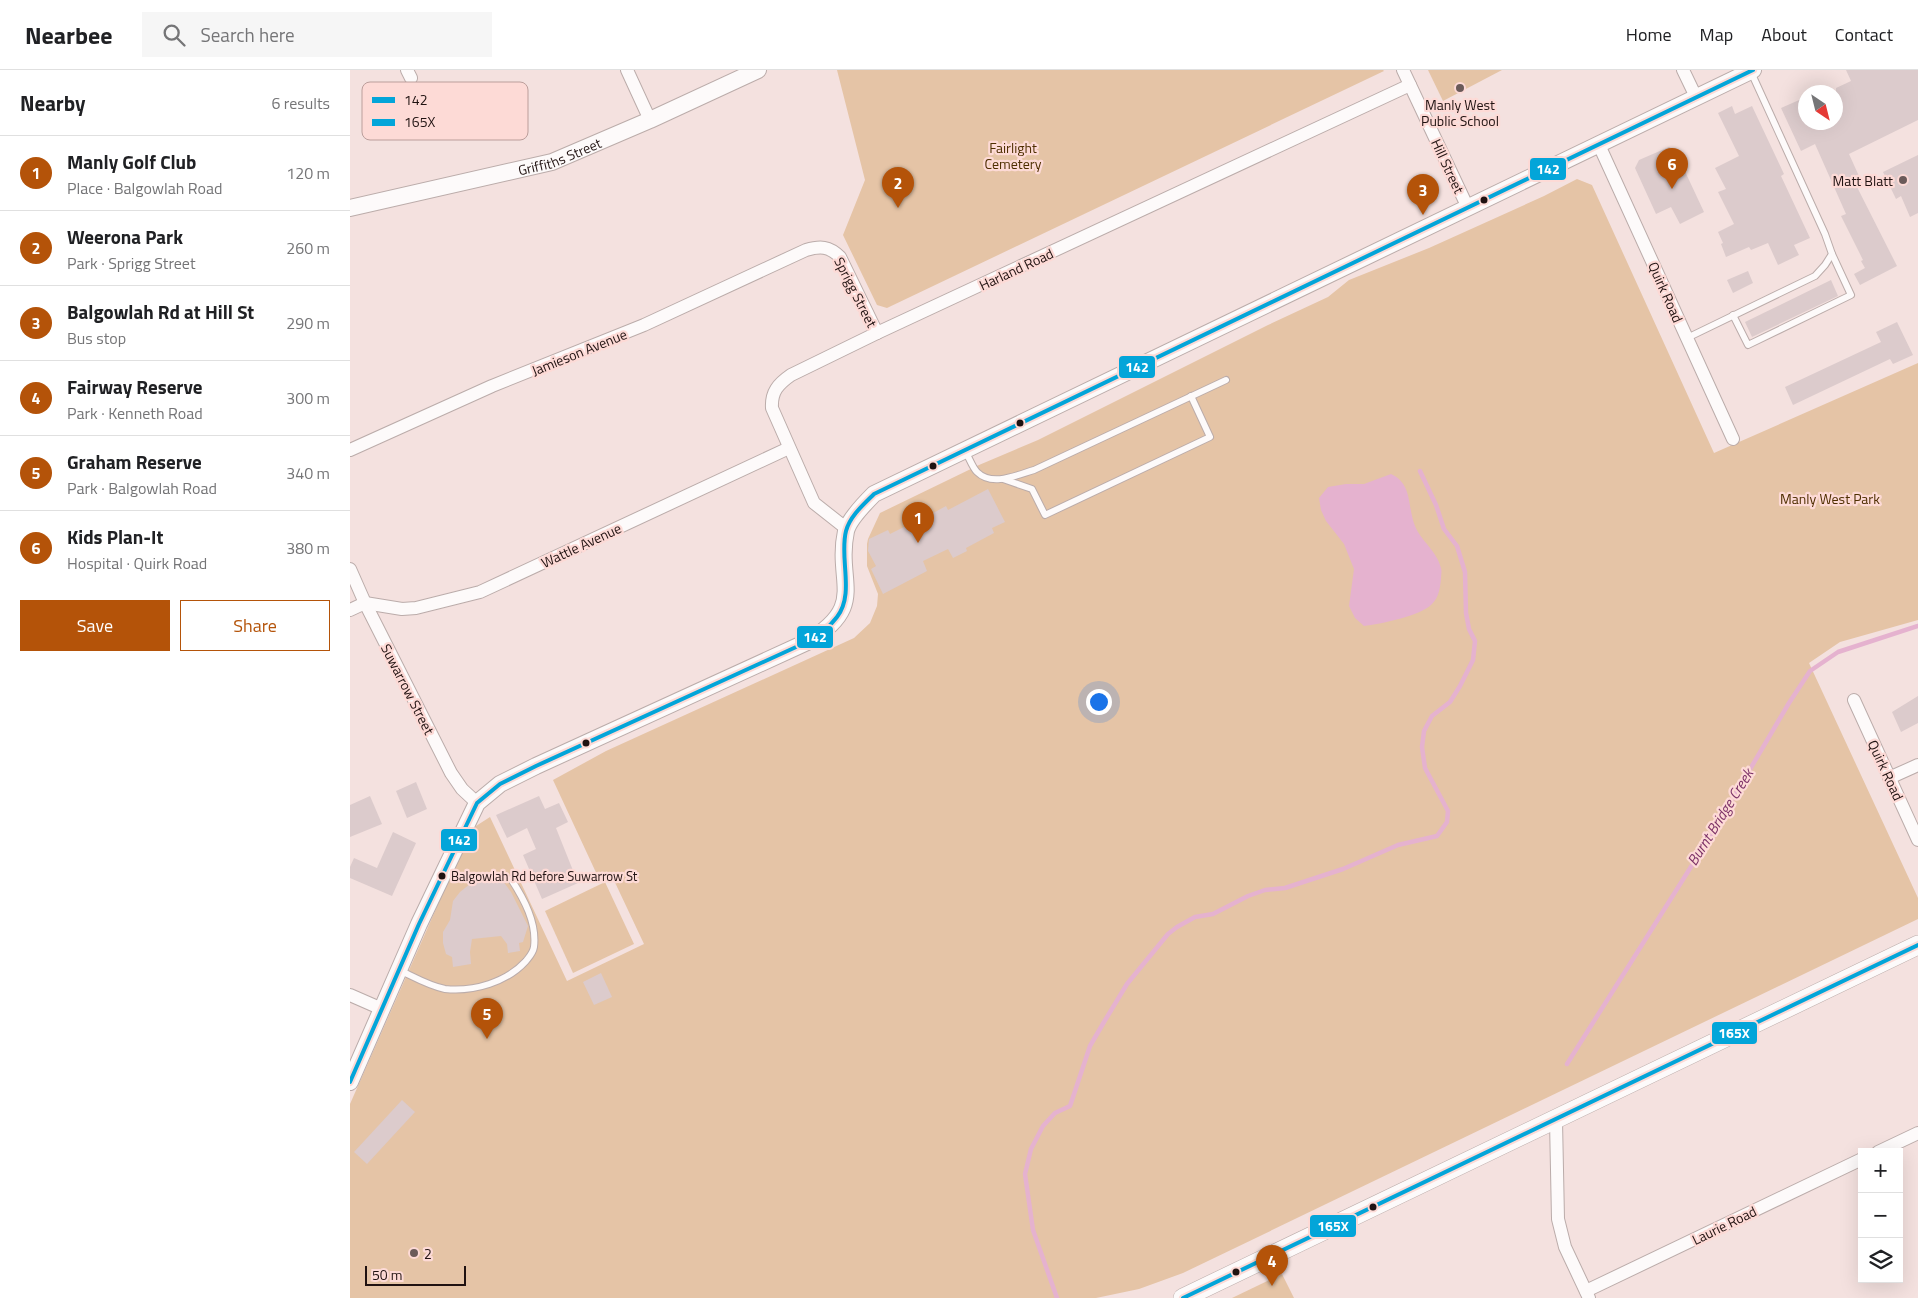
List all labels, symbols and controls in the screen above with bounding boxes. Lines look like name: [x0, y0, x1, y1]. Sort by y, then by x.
search box: [142, 12, 492, 57]
text: Nearbee: [25, 17, 112, 53]
text: Search here: [200, 20, 295, 49]
icon: search: [160, 21, 188, 49]
text: Home: [1626, 21, 1672, 48]
text: Map: [1700, 21, 1733, 48]
text: About: [1761, 21, 1807, 48]
text: Contact: [1835, 21, 1893, 48]
legend: [362, 82, 528, 140]
marker: Manly West Public School: [1454, 82, 1466, 94]
north arrow: [1798, 85, 1843, 130]
text: Nearby: [20, 87, 85, 119]
text: 142: [404, 89, 428, 110]
text: 6 results: [271, 91, 330, 115]
place label: Manly West Public School: [1421, 94, 1499, 131]
text: 165X: [404, 111, 436, 132]
street label: Griffiths Street: [516, 132, 604, 180]
street label: Hill Street: [1426, 135, 1470, 197]
park label: Fairlight Cemetery: [985, 137, 1042, 174]
text: Manly Golf Club: [67, 147, 196, 176]
pin: 6: [1656, 148, 1688, 189]
line badge: 142: [1529, 157, 1567, 181]
text: 142: [1536, 158, 1560, 179]
text: 1: [32, 161, 40, 185]
text: 120 m: [286, 161, 330, 185]
pin: 2: [882, 167, 914, 208]
place label: Matt Blatt: [1833, 170, 1893, 191]
pin: 3: [1407, 174, 1439, 215]
marker: Matt Blatt: [1897, 174, 1909, 186]
text: Place · Balgowlah Road: [67, 176, 223, 200]
unlabelled marker: [1479, 195, 1489, 205]
text: Weerona Park: [67, 222, 183, 251]
text: 2: [32, 236, 40, 260]
text: 260 m: [286, 236, 330, 260]
street label: Harland Road: [975, 243, 1057, 295]
text: Park · Sprigg Street: [67, 251, 196, 275]
street label: Sprigg Street: [829, 253, 883, 331]
street label: Quirk Road: [1643, 258, 1689, 326]
text: Balgowlah Rd at Hill St: [67, 297, 254, 326]
text: 3: [32, 311, 40, 335]
text: 290 m: [286, 311, 330, 335]
street label: Jamieson Avenue: [528, 323, 630, 381]
text: Bus stop: [67, 326, 126, 350]
line badge: 142: [1118, 355, 1156, 379]
text: 142: [1125, 356, 1149, 377]
text: Fairway Reserve: [67, 372, 202, 401]
text: 4: [32, 386, 40, 410]
text: 300 m: [286, 386, 330, 410]
text: Park · Kenneth Road: [67, 401, 203, 425]
unlabelled marker: [1015, 418, 1025, 428]
text: Graham Reserve: [67, 447, 202, 476]
text: 5: [32, 461, 40, 485]
text: 340 m: [286, 461, 330, 485]
unlabelled marker: [928, 461, 938, 471]
text: Park · Balgowlah Road: [67, 476, 217, 500]
park label: Manly West Park: [1780, 488, 1880, 509]
pin: 1: [902, 502, 934, 543]
street label: Wattle Avenue: [537, 517, 625, 573]
text: Kids Plan-It: [67, 522, 163, 551]
text: 6: [32, 536, 40, 560]
text: 380 m: [286, 536, 330, 560]
text: Hospital · Quirk Road: [67, 551, 207, 575]
button: Save: [20, 600, 170, 651]
button: Share: [180, 600, 330, 651]
line badge: 142: [796, 625, 834, 649]
text: 142: [803, 626, 827, 647]
street label: Suwarrow Street: [376, 640, 440, 738]
your location: [1086, 689, 1112, 715]
street label: Quirk Road: [1863, 736, 1909, 804]
unlabelled marker: [581, 738, 591, 748]
water label: Burnt Bridge Creek: [1681, 762, 1760, 870]
line badge: 142: [440, 828, 478, 852]
text: 142: [447, 829, 471, 850]
place label: Balgowlah Rd before Suwarrow St: [451, 866, 638, 886]
marker: Balgowlah Rd before Suwarrow St: [437, 871, 447, 881]
pin: 5: [471, 998, 503, 1039]
line badge: 165X: [1711, 1021, 1758, 1045]
text: 165X: [1718, 1022, 1750, 1043]
map controls: [1858, 1148, 1903, 1283]
button: +: [1858, 1148, 1903, 1193]
button: −: [1858, 1193, 1903, 1238]
street label: Laurie Road: [1688, 1200, 1760, 1250]
unlabelled marker: [1368, 1202, 1378, 1212]
line badge: 165X: [1309, 1214, 1357, 1238]
text: 165X: [1317, 1215, 1349, 1236]
button: layers: [1858, 1238, 1903, 1283]
place label: 2: [424, 1243, 432, 1264]
pin: 4: [1256, 1245, 1288, 1286]
marker: 2: [408, 1247, 420, 1259]
scale bar: [365, 1263, 466, 1286]
text: 50 m: [372, 1264, 402, 1285]
unlabelled marker: [1231, 1267, 1241, 1277]

